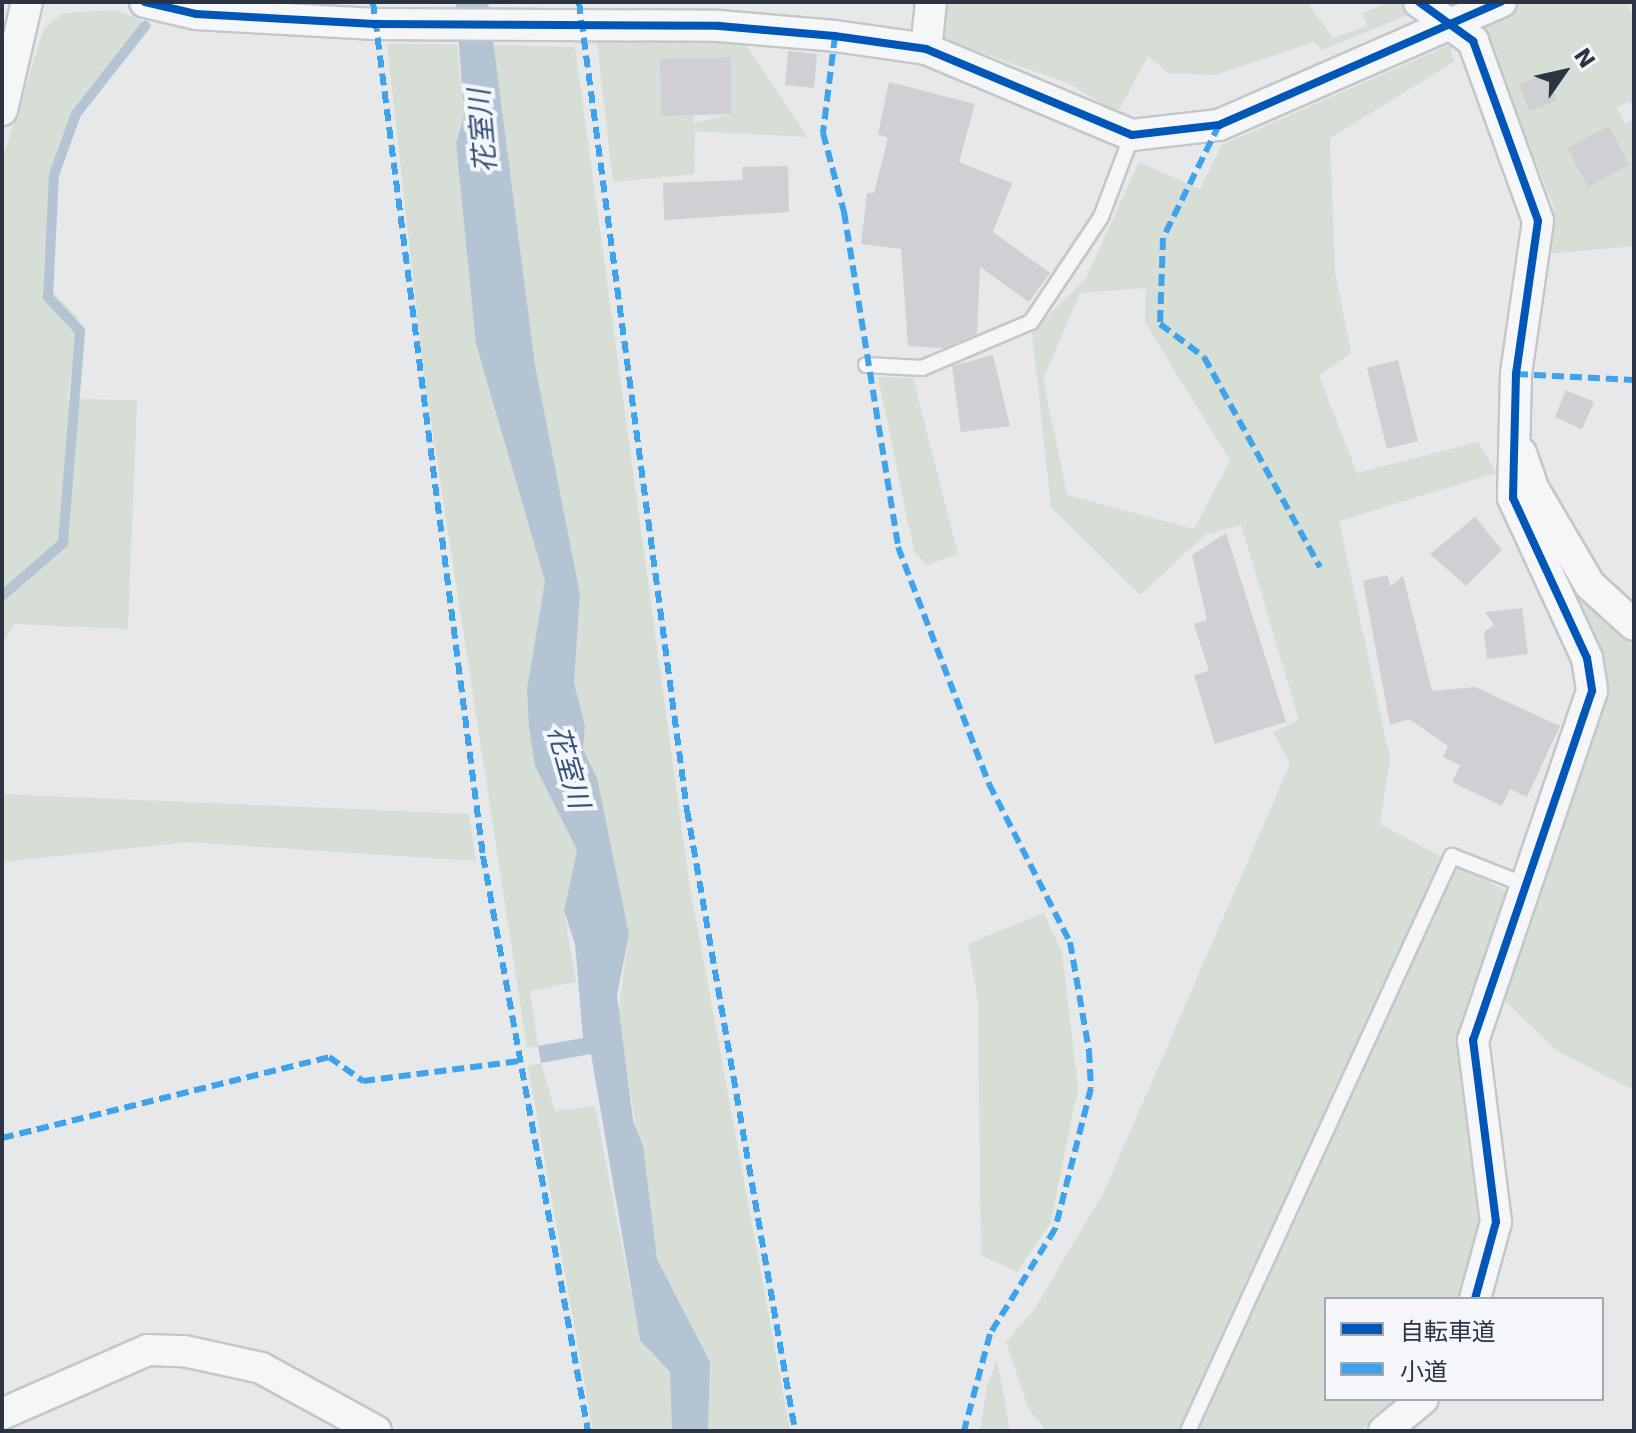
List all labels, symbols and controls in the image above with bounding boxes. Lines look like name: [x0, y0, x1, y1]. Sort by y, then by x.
north arrow: [1524, 32, 1604, 112]
text: N: [1569, 44, 1600, 73]
water label: 花室川: [463, 88, 503, 174]
water label: 花室川: [540, 722, 596, 812]
legend: [1324, 1297, 1604, 1401]
text: 自転車道: [1400, 1318, 1496, 1346]
text: 小道: [1400, 1358, 1448, 1386]

